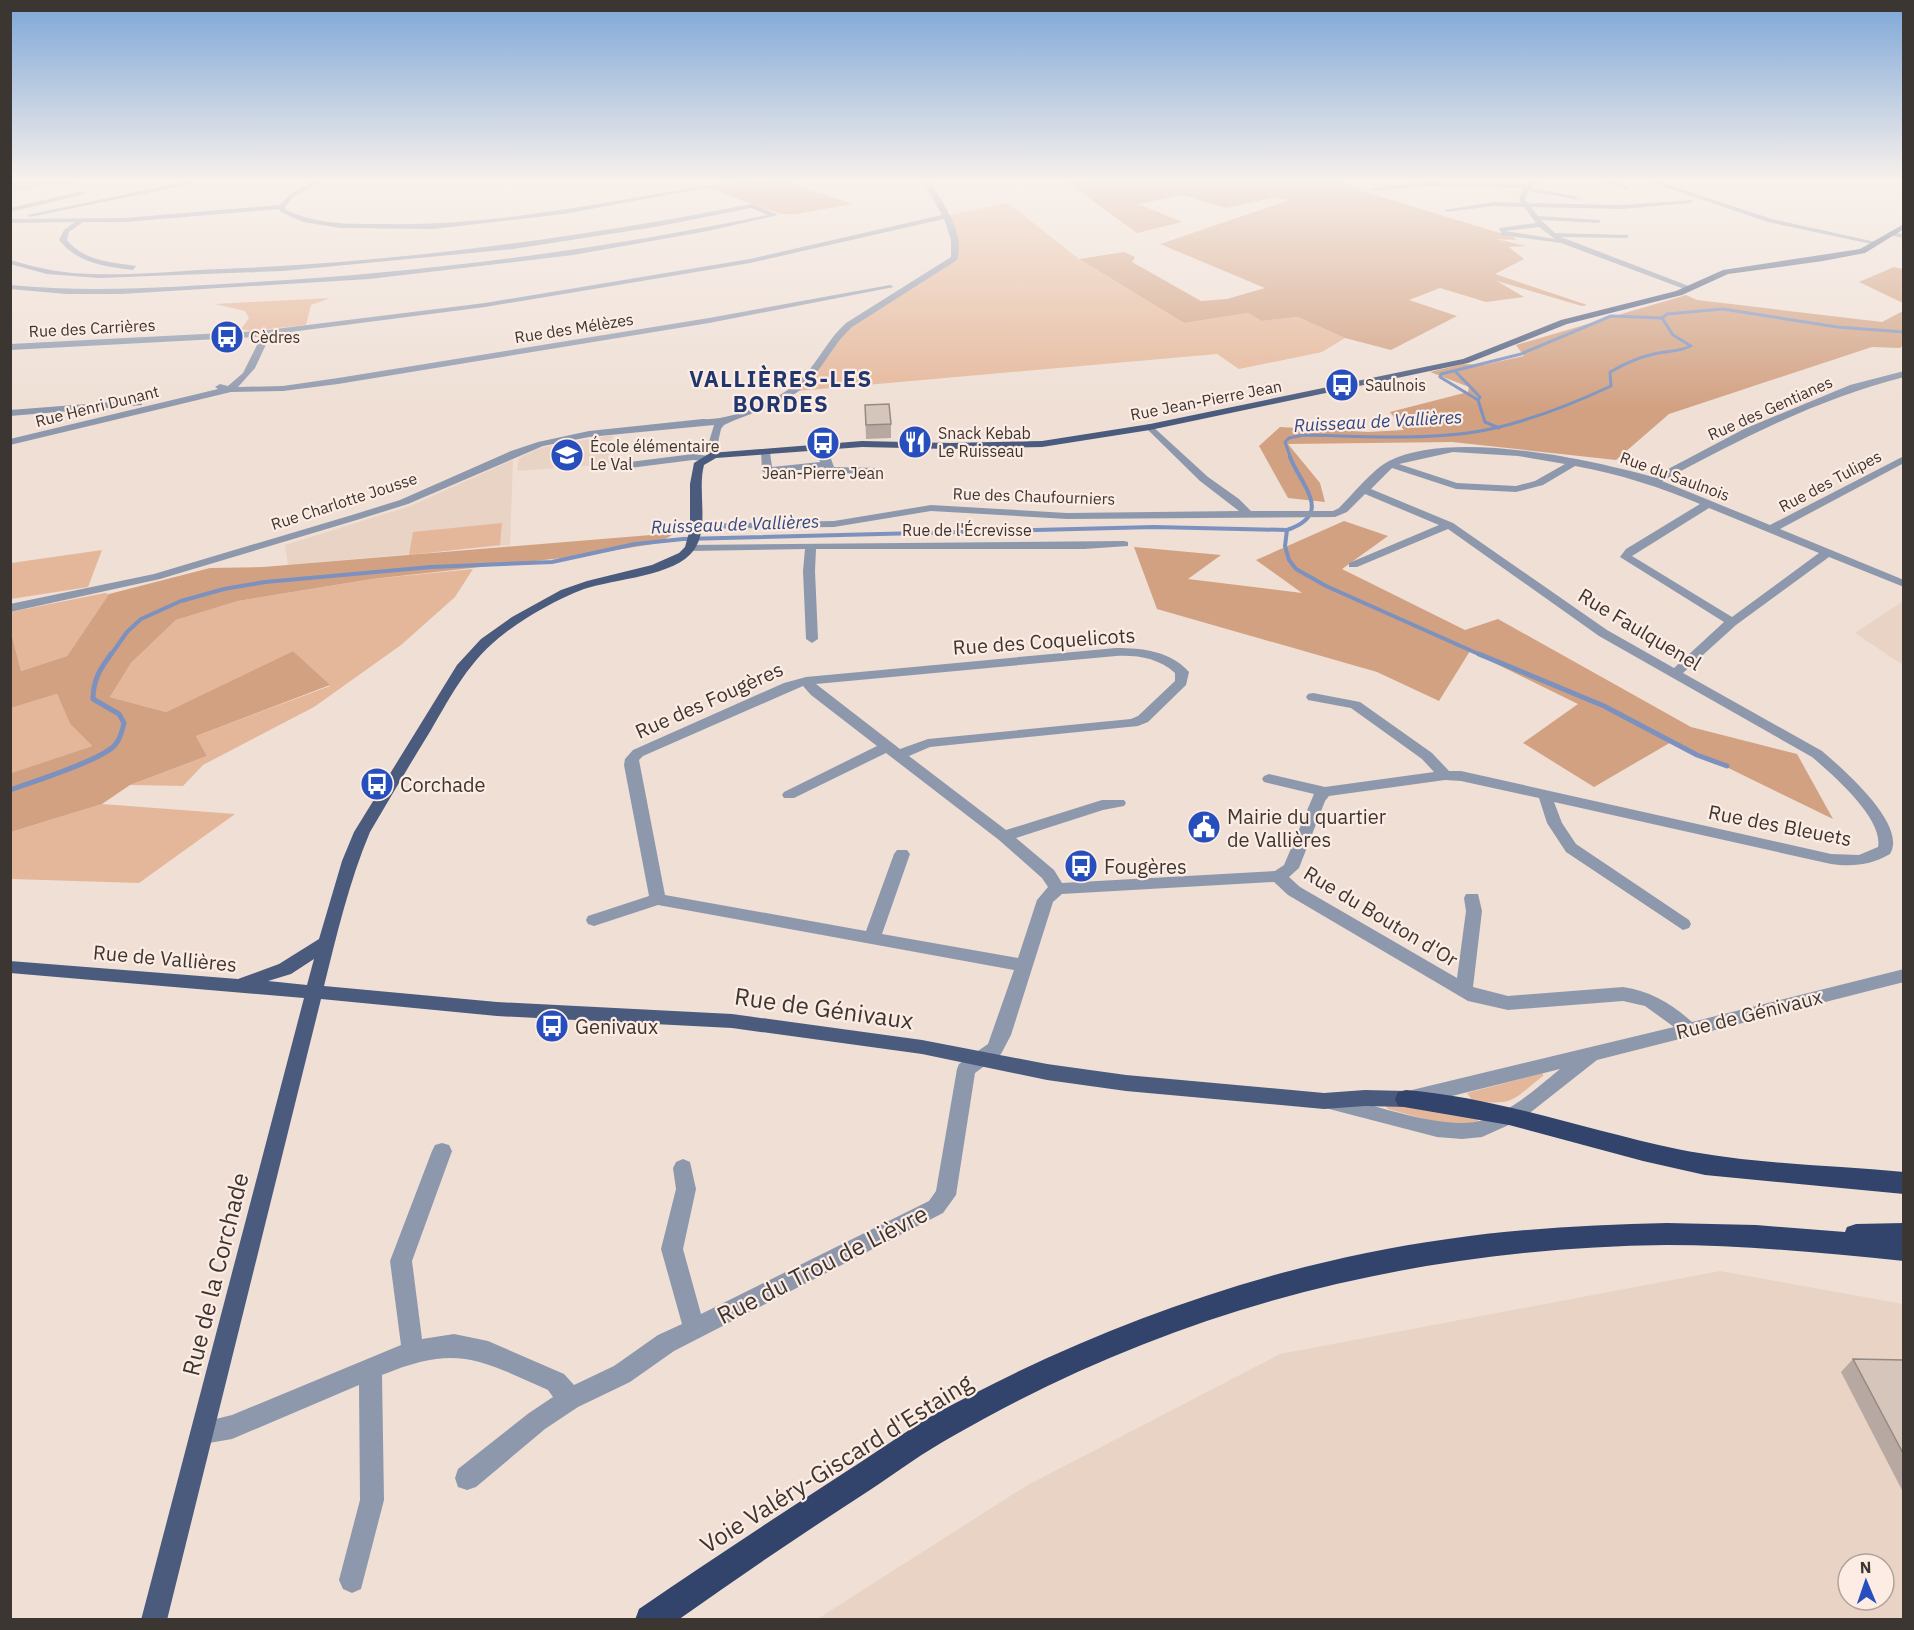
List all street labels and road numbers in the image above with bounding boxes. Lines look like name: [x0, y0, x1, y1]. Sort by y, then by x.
street label: Rue des Mélèzes: [513, 309, 635, 347]
street label: Rue des Carrières: [28, 315, 156, 341]
street label: Rue des Gentianes: [1705, 372, 1835, 444]
street label: Rue Jean-Pierre Jean: [1128, 375, 1284, 425]
street label: Rue Henri Dunant: [33, 381, 161, 431]
street label: Rue des Tulipes: [1775, 446, 1885, 516]
street label: Rue du Saulnois: [1617, 447, 1733, 505]
street label: Rue Charlotte Jousse: [268, 468, 420, 534]
street label: Rue des Chaufourniers: [952, 483, 1116, 509]
street label: Rue de l'Écrevisse: [902, 519, 1032, 540]
street label: Rue Faulquenel: [1573, 582, 1707, 676]
street label: Rue des Coquelicots: [952, 621, 1136, 661]
street label: Rue des Fougères: [631, 655, 787, 745]
street label: Rue des Bleuets: [1706, 798, 1854, 852]
street label: Rue du Bouton d'Or: [1299, 859, 1463, 973]
street label: Rue de Vallières: [92, 938, 238, 978]
street label: Rue de Génivaux: [733, 980, 915, 1036]
street label: Rue de Génivaux: [1673, 983, 1825, 1045]
street label: Rue de la Corchade: [174, 1169, 256, 1379]
street label: Rue du Trou de Lièvre: [711, 1197, 933, 1331]
street label: Voie Valéry-Giscard d'Estaing: [694, 1366, 979, 1560]

